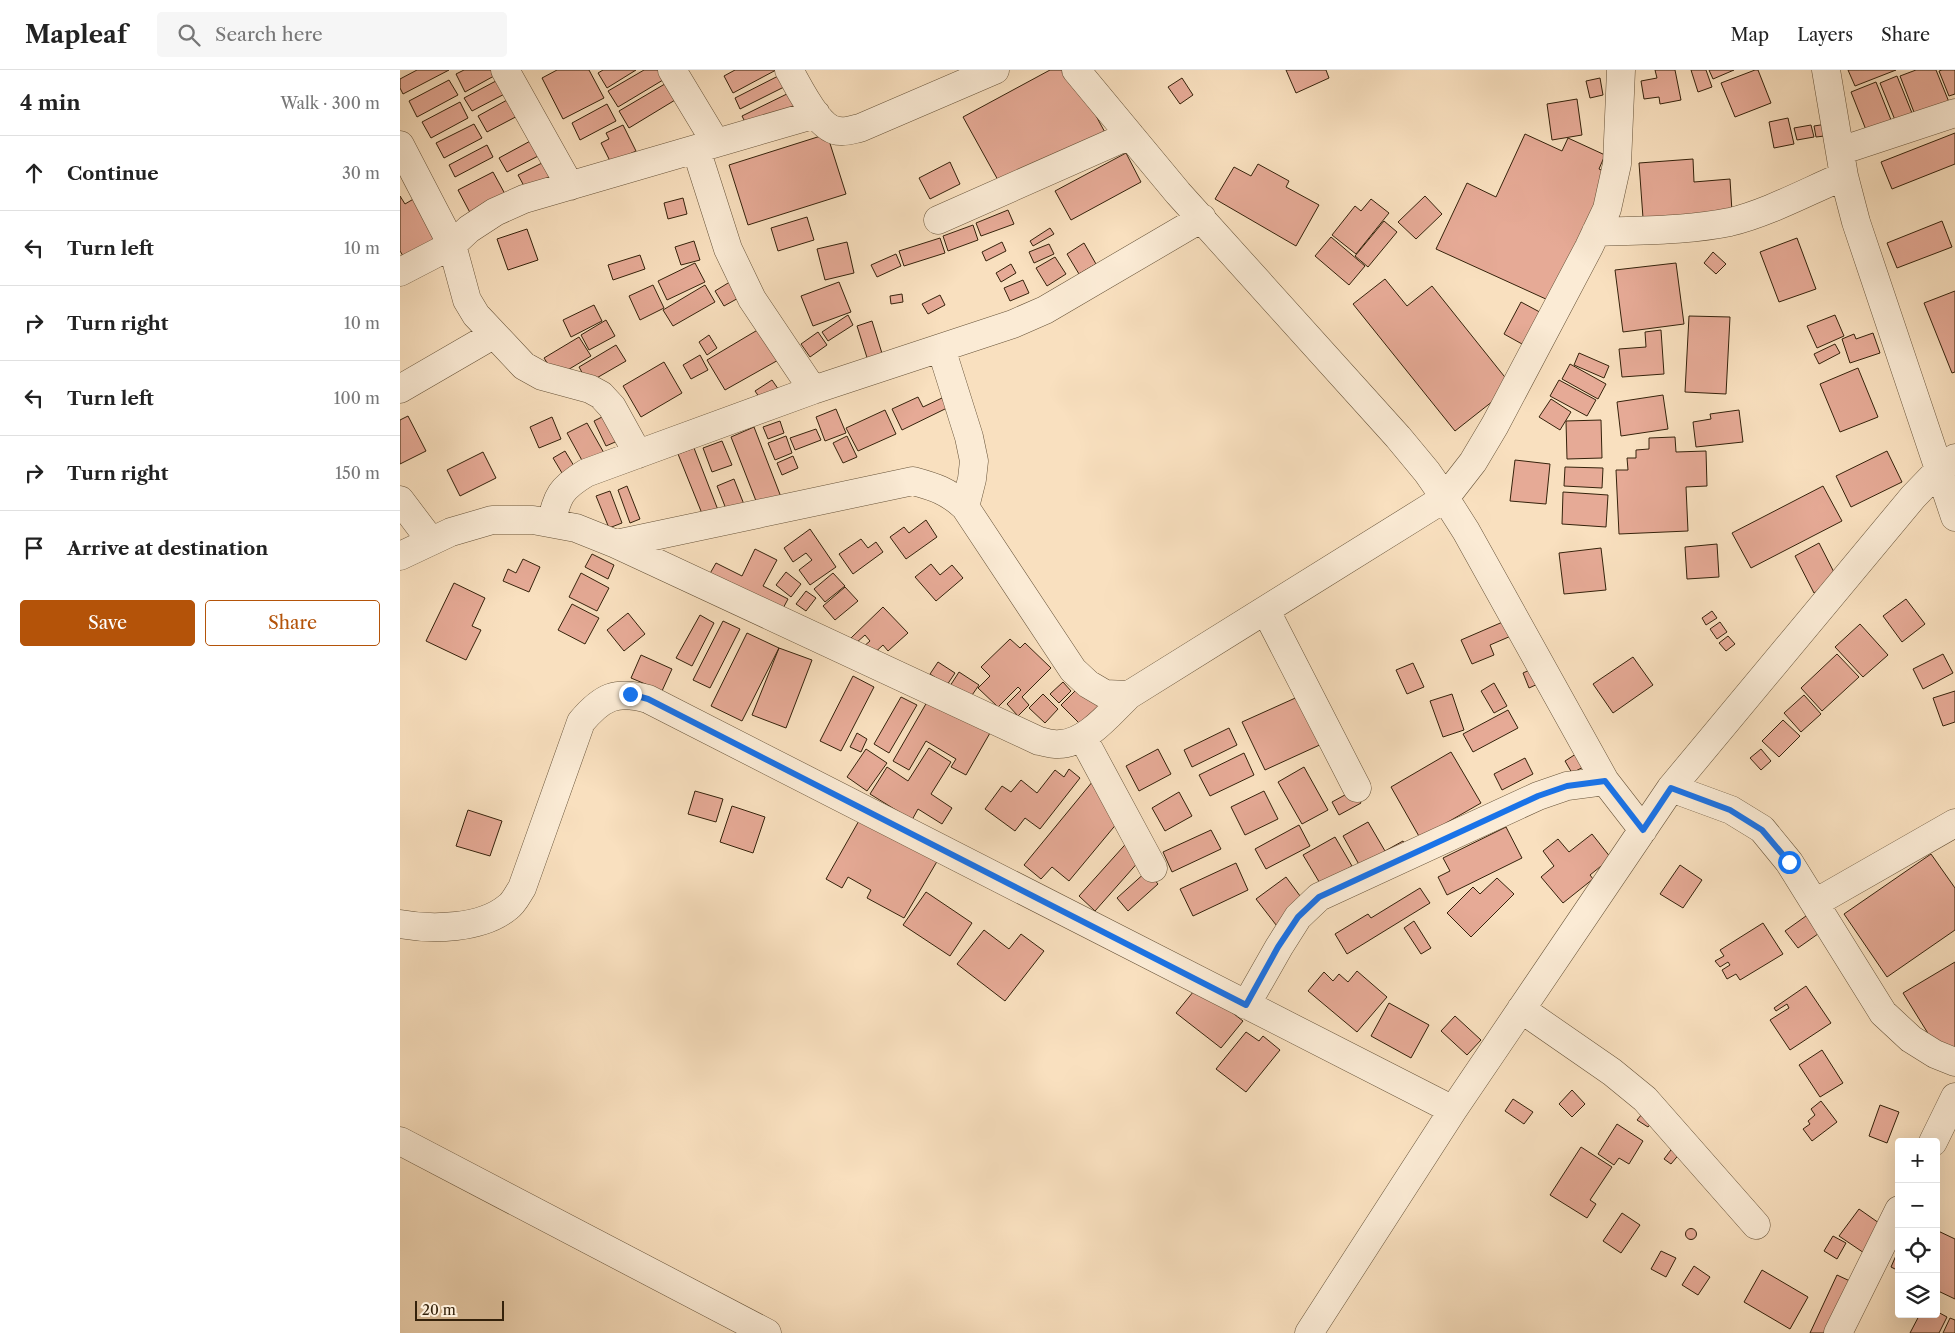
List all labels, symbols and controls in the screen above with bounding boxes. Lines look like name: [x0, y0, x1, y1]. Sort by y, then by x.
search box: [157, 12, 507, 57]
text: Mapleaf: [25, 20, 127, 49]
icon: search: [175, 21, 203, 49]
text: Search here: [215, 23, 323, 46]
text: Map: [1731, 24, 1769, 46]
text: Layers: [1797, 24, 1853, 46]
text: Share: [1881, 24, 1930, 46]
text: 4 min: [20, 90, 81, 115]
text: Walk · 300 m: [281, 93, 380, 113]
icon: ahead: [20, 159, 48, 187]
text: Continue: [67, 162, 159, 185]
text: 30 m: [342, 163, 380, 183]
icon: left: [20, 234, 48, 262]
text: Turn left: [67, 237, 154, 260]
text: 10 m: [344, 238, 380, 258]
icon: right: [20, 309, 48, 337]
text: Turn right: [67, 312, 168, 335]
text: 10 m: [344, 313, 380, 333]
icon: left: [20, 384, 48, 412]
text: Turn left: [67, 387, 154, 410]
text: 100 m: [334, 388, 380, 408]
icon: right: [20, 459, 48, 487]
text: Turn right: [67, 462, 168, 485]
text: 150 m: [335, 463, 380, 483]
icon: arrive: [20, 534, 48, 562]
text: Arrive at destination: [67, 537, 268, 560]
button: Save: [20, 600, 195, 646]
button: Share: [205, 600, 380, 646]
route end: [619, 683, 642, 706]
route start: [1778, 851, 1801, 874]
map controls: [1895, 1138, 1940, 1318]
button: +: [1895, 1138, 1940, 1183]
button: −: [1895, 1183, 1940, 1228]
button: locate: [1895, 1228, 1940, 1273]
button: layers: [1895, 1273, 1940, 1318]
scale bar: [415, 1298, 504, 1321]
text: 20 m: [422, 1301, 456, 1319]

